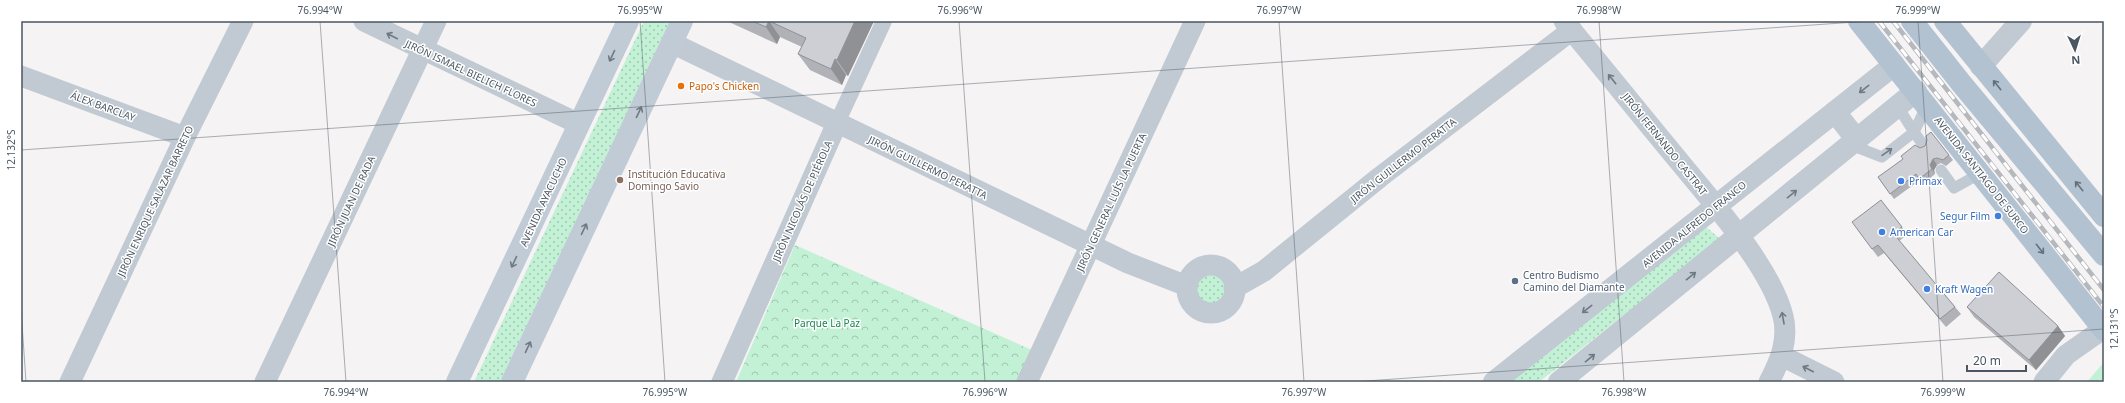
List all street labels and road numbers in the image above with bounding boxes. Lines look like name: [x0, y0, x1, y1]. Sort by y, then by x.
street label: JIRÓN ISMAEL BIELICH FLORES: [402, 36, 540, 110]
street label: ÁLEX BARCLAY: [69, 88, 138, 124]
street label: JIRÓN FERNANDO CASTRAT: [1619, 89, 1711, 198]
street label: AVENIDA SANTIAGO DE SURCO: [1932, 113, 2032, 237]
street label: JIRÓN GUILLERMO PERATTA: [1346, 114, 1459, 206]
street label: JIRÓN ENRIQUE SALAZAR BARRETO: [113, 123, 196, 280]
street label: JIRÓN GENERAL LUÍS LA PUERTA: [1072, 130, 1150, 274]
street label: JIRÓN GUILLERMO PERATTA: [865, 132, 990, 202]
street label: JIRÓN NICOLÁS DE PIÉROLA: [769, 138, 835, 265]
street label: JIRÓN JUAN DE RADA: [323, 153, 378, 249]
street label: AVENIDA AYACUCHO: [516, 155, 570, 249]
street label: AVENIDA ALFREDO FRANCO: [1639, 177, 1749, 270]

